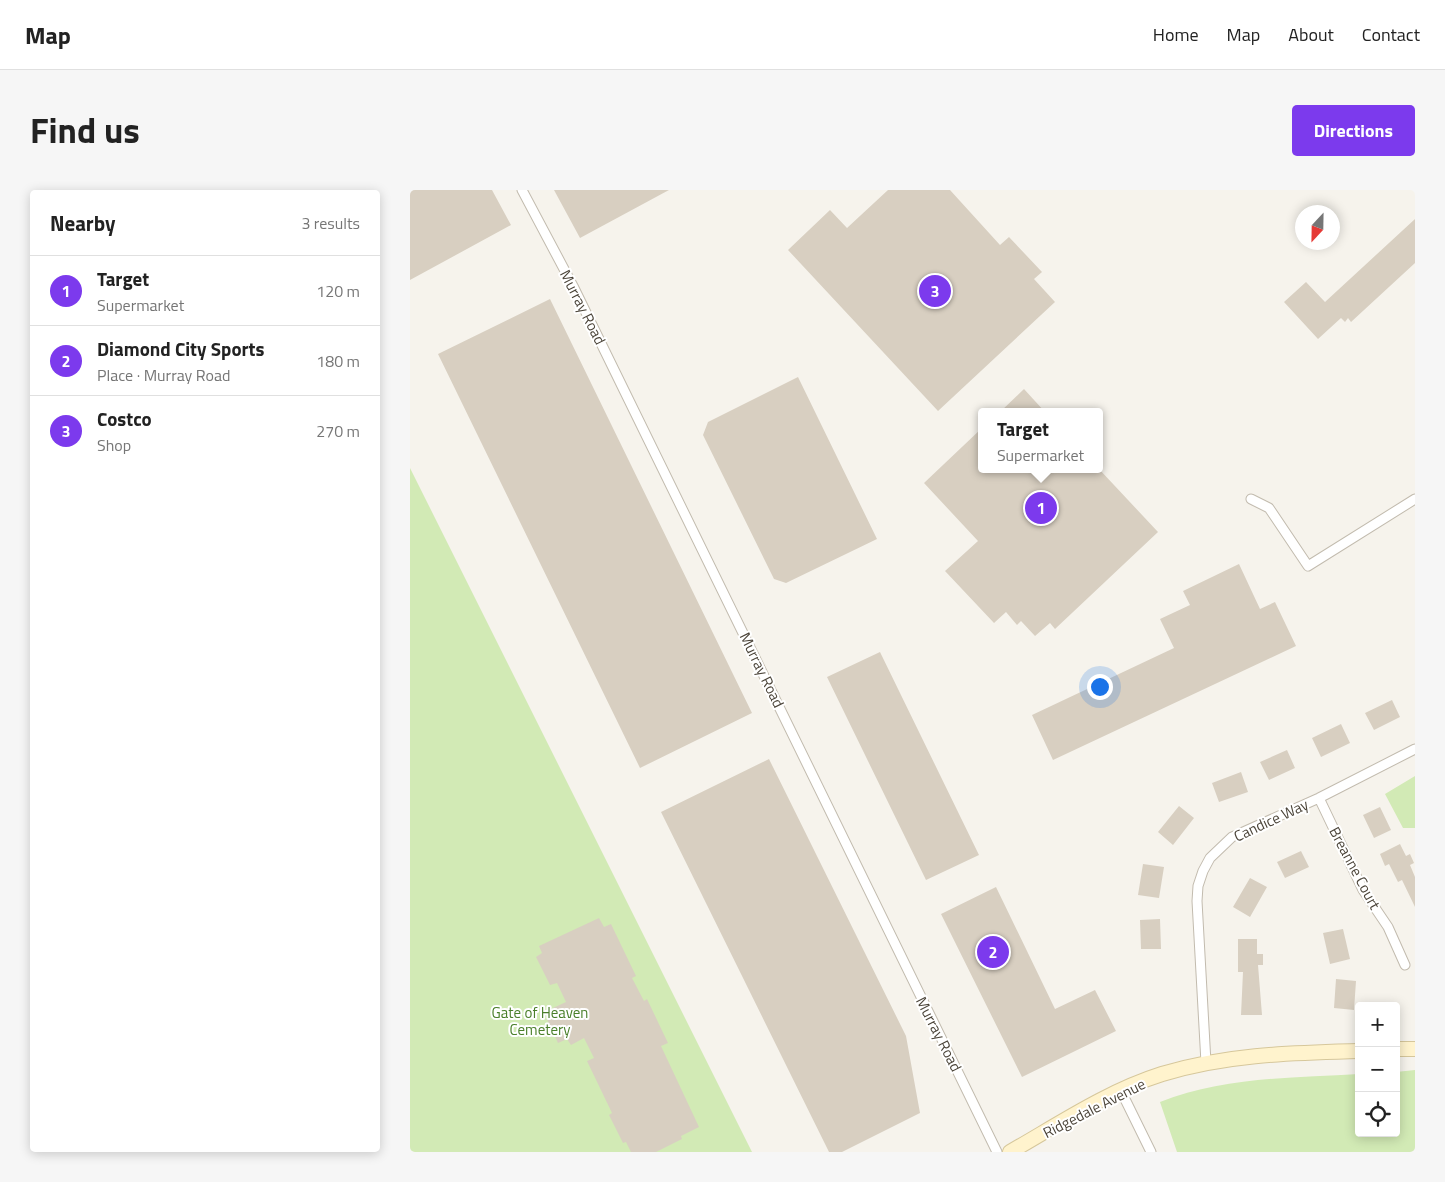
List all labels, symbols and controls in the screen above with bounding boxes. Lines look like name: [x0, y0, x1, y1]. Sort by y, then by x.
text: Map: [25, 17, 71, 53]
text: Home: [1153, 21, 1199, 48]
text: Map: [1227, 21, 1260, 48]
text: About: [1288, 21, 1334, 48]
text: Contact: [1362, 21, 1420, 48]
text: Find us: [30, 103, 140, 157]
button: Directions: [1292, 105, 1415, 156]
north arrow: [1295, 205, 1340, 250]
text: Nearby: [50, 207, 115, 239]
text: 3 results: [301, 211, 360, 235]
text: Target: [97, 264, 149, 293]
street label: Murray Road: [554, 266, 612, 348]
pin: 3: [919, 272, 951, 310]
text: 1: [62, 279, 70, 303]
text: 120 m: [316, 279, 360, 303]
text: Supermarket: [97, 293, 184, 317]
text: Diamond City Sports: [97, 334, 264, 363]
text: 2: [62, 349, 70, 373]
text: 180 m: [316, 349, 360, 373]
text: Place · Murray Road: [97, 363, 231, 387]
text: Costco: [97, 404, 152, 433]
popup: [978, 408, 1103, 473]
text: Target: [997, 414, 1049, 443]
text: 3: [62, 419, 70, 443]
text: 270 m: [316, 419, 360, 443]
text: Shop: [97, 433, 131, 457]
text: Supermarket: [997, 443, 1084, 467]
pin: 1: [1025, 489, 1057, 527]
street label: Murray Road: [734, 628, 790, 712]
your location: [1087, 674, 1113, 700]
street label: Candice Way: [1230, 793, 1312, 847]
street label: Breanne Court: [1324, 823, 1387, 914]
pin: 2: [977, 933, 1009, 971]
street label: Murray Road: [910, 993, 968, 1075]
park label: Gate of Heaven Cemetery: [492, 1001, 588, 1041]
map controls: [1355, 1002, 1400, 1137]
button: +: [1355, 1002, 1400, 1047]
button: −: [1355, 1047, 1400, 1092]
street label: Ridgedale Avenue: [1039, 1072, 1149, 1144]
button: locate: [1355, 1092, 1400, 1137]

